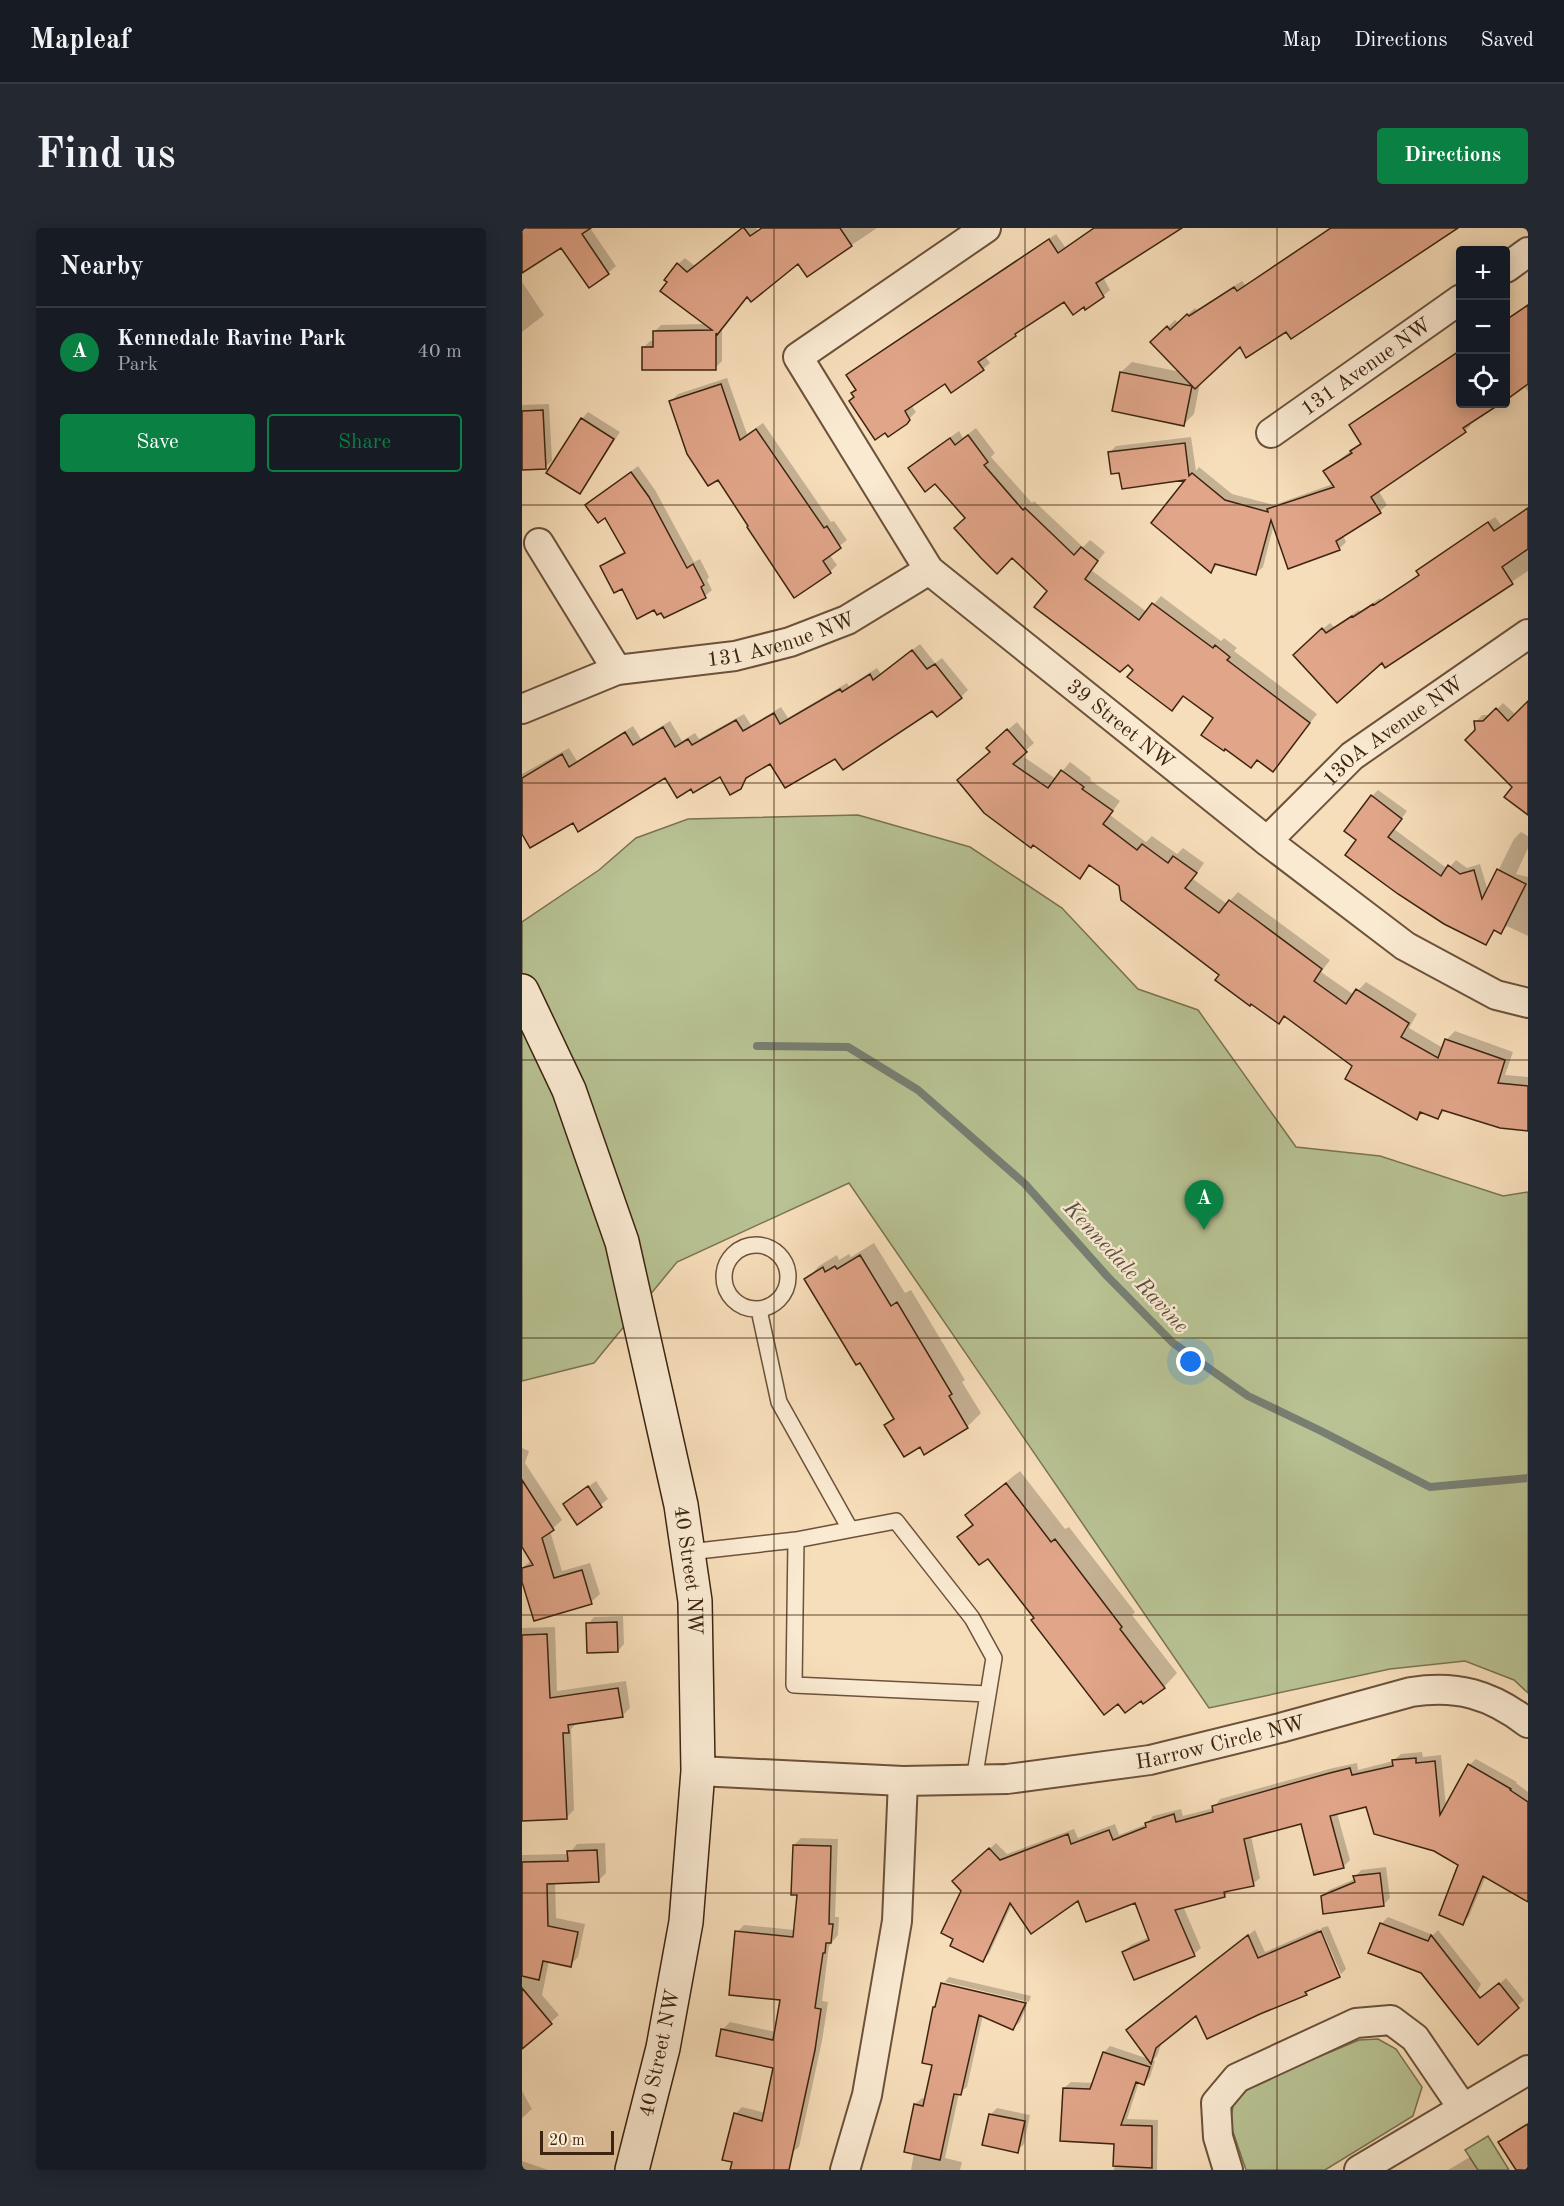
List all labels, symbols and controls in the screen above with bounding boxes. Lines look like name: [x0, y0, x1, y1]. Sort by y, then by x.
text: Mapleaf: [30, 27, 130, 55]
text: Map: [1282, 30, 1321, 51]
text: Directions: [1354, 30, 1448, 51]
text: Saved: [1481, 30, 1534, 51]
button: Directions: [1377, 128, 1528, 184]
text: Find us: [36, 135, 175, 177]
map controls: [1456, 246, 1510, 408]
button: +: [1456, 246, 1510, 300]
text: Nearby: [60, 254, 144, 280]
button: −: [1456, 300, 1510, 354]
street label: 131 Avenue NW: [1298, 315, 1436, 420]
text: Kennedale Ravine Park: [117, 328, 346, 350]
text: A: [72, 342, 87, 362]
text: 40 m: [417, 342, 462, 362]
button: locate: [1456, 354, 1510, 408]
text: Park: [117, 355, 158, 375]
button: Save: [60, 414, 255, 472]
button: Share: [267, 414, 462, 472]
street label: 131 Avenue NW: [706, 609, 858, 671]
street label: 130A Avenue NW: [1319, 673, 1468, 791]
street label: 39 Street NW: [1062, 676, 1177, 774]
pin: A: [1184, 1180, 1224, 1230]
water label: Kennedale Ravine: [1058, 1196, 1192, 1338]
your location: [1176, 1347, 1205, 1376]
street label: 40 Street NW: [669, 1504, 705, 1635]
street label: Harrow Circle NW: [1134, 1713, 1308, 1774]
street label: 40 Street NW: [637, 1987, 684, 2119]
scale bar: [540, 2128, 614, 2156]
text: 20 m: [549, 2133, 585, 2149]

